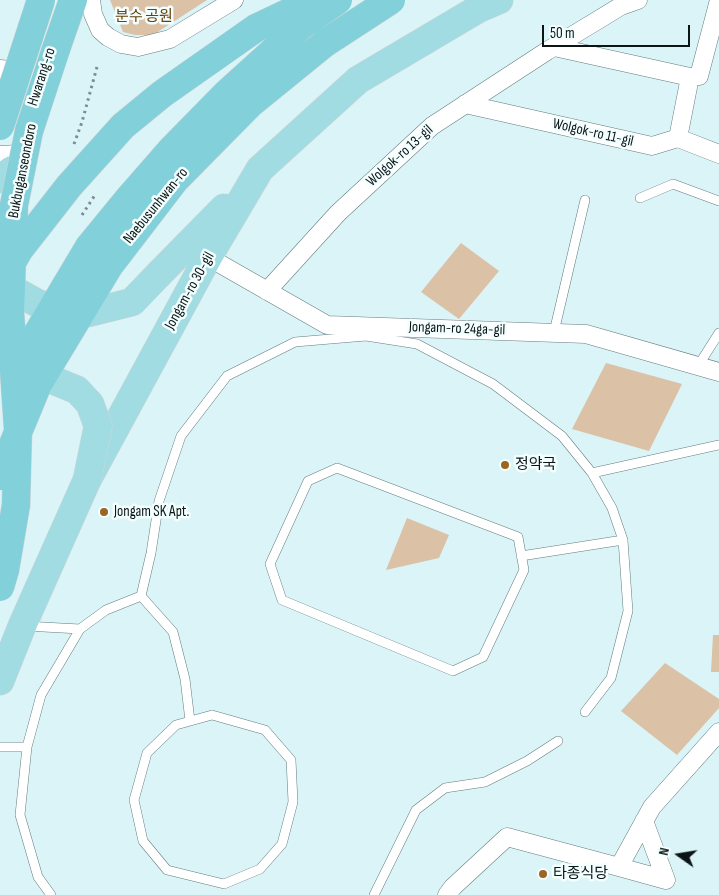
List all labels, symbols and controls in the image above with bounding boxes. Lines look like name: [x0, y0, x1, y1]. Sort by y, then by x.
park label: 분수 공원: [115, 8, 173, 26]
scale bar: [544, 15, 692, 47]
text: 50 m: [550, 24, 575, 43]
street label: Hwarang-ro: [24, 46, 60, 108]
street label: Wolgok-ro 11-gil: [551, 115, 635, 151]
street label: Wolgok-ro 13-gil: [363, 121, 437, 191]
street label: Bukbuganseondoro: [5, 122, 41, 220]
street label: Naebusunhwan-ro: [120, 164, 192, 248]
street label: Jongam-ro 30-gil: [161, 249, 219, 333]
street label: Jongam-ro 24ga-gil: [408, 318, 506, 340]
place label: 정약국: [515, 456, 556, 474]
marker: 정약국: [499, 459, 511, 471]
place label: Jongam SK Apt.: [114, 503, 189, 521]
marker: Jongam SK Apt.: [98, 506, 110, 518]
north arrow: [654, 830, 704, 880]
text: N: [655, 846, 673, 857]
place label: 타종식당: [553, 865, 608, 883]
marker: 타종식당: [537, 868, 549, 880]

